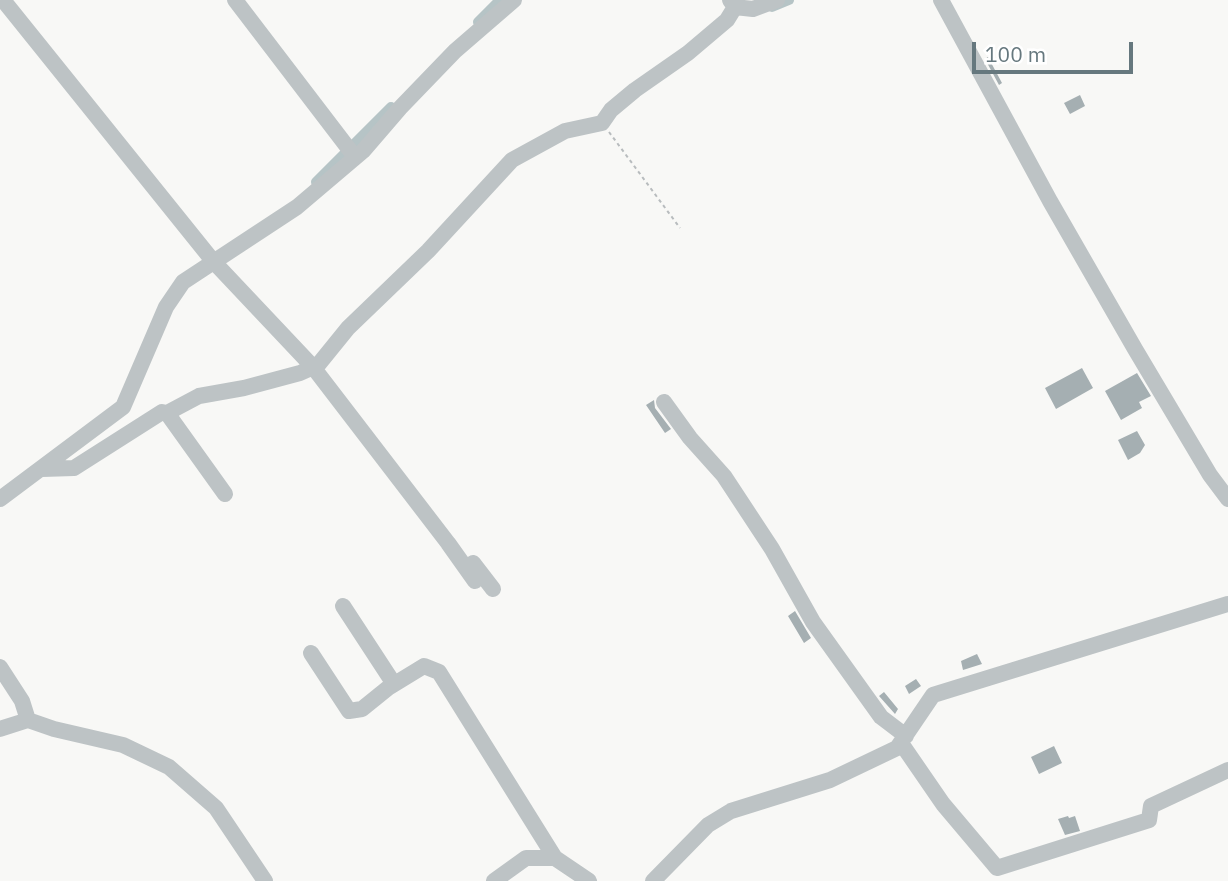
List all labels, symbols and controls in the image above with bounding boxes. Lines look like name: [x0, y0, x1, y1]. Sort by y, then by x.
scale bar: [976, 28, 1137, 72]
text: 100 m: [985, 40, 1046, 68]

